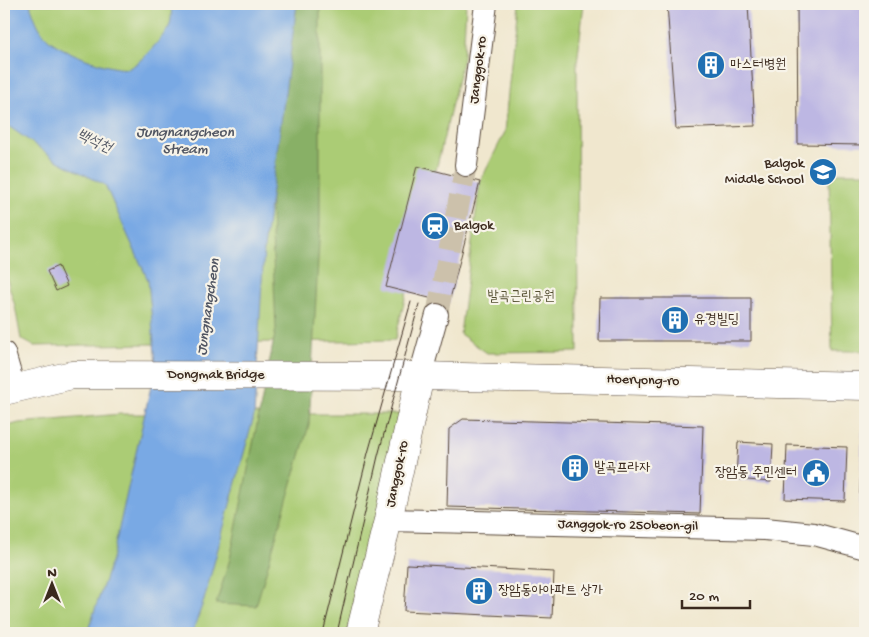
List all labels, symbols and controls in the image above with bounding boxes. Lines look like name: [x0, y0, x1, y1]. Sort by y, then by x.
street label: Janggok-ro: [466, 35, 492, 105]
building icon: 마스터병원: [696, 50, 726, 80]
place label: 마스터병원: [730, 57, 786, 74]
water label: Jungnangcheon Stream: [136, 124, 235, 159]
water label: 백석천: [74, 126, 116, 159]
place label: Balgok Middle School: [725, 156, 806, 189]
school or university icon: Balgok Middle School: [808, 157, 838, 187]
station icon: Balgok: [420, 211, 450, 241]
place label: Balgok: [453, 218, 495, 235]
water label: Jungnangcheon: [193, 257, 225, 357]
park label: 발곡근린공원: [487, 289, 555, 306]
building icon: 유경빌딩: [660, 305, 690, 335]
place label: 유경빌딩: [694, 312, 739, 329]
street label: Dongmak Bridge: [167, 367, 265, 384]
street label: Hoeryong-ro: [606, 371, 680, 391]
street label: Janggok-ro: [383, 439, 413, 509]
building icon: 발곡프라자: [560, 453, 590, 483]
public building icon: 장암동 주민센터: [801, 458, 831, 488]
place label: 발곡프라자: [594, 460, 651, 477]
place label: 장암동 주민센터: [715, 465, 797, 482]
street label: Janggok-ro 250beon-gil: [558, 516, 698, 536]
north arrow: [28, 560, 78, 610]
text: N: [47, 565, 57, 582]
building icon: 장암동아아파트 상가: [464, 576, 494, 606]
scale bar: [682, 577, 749, 609]
place label: 장암동아아파트 상가: [498, 583, 603, 600]
text: 20 m: [689, 588, 719, 606]

